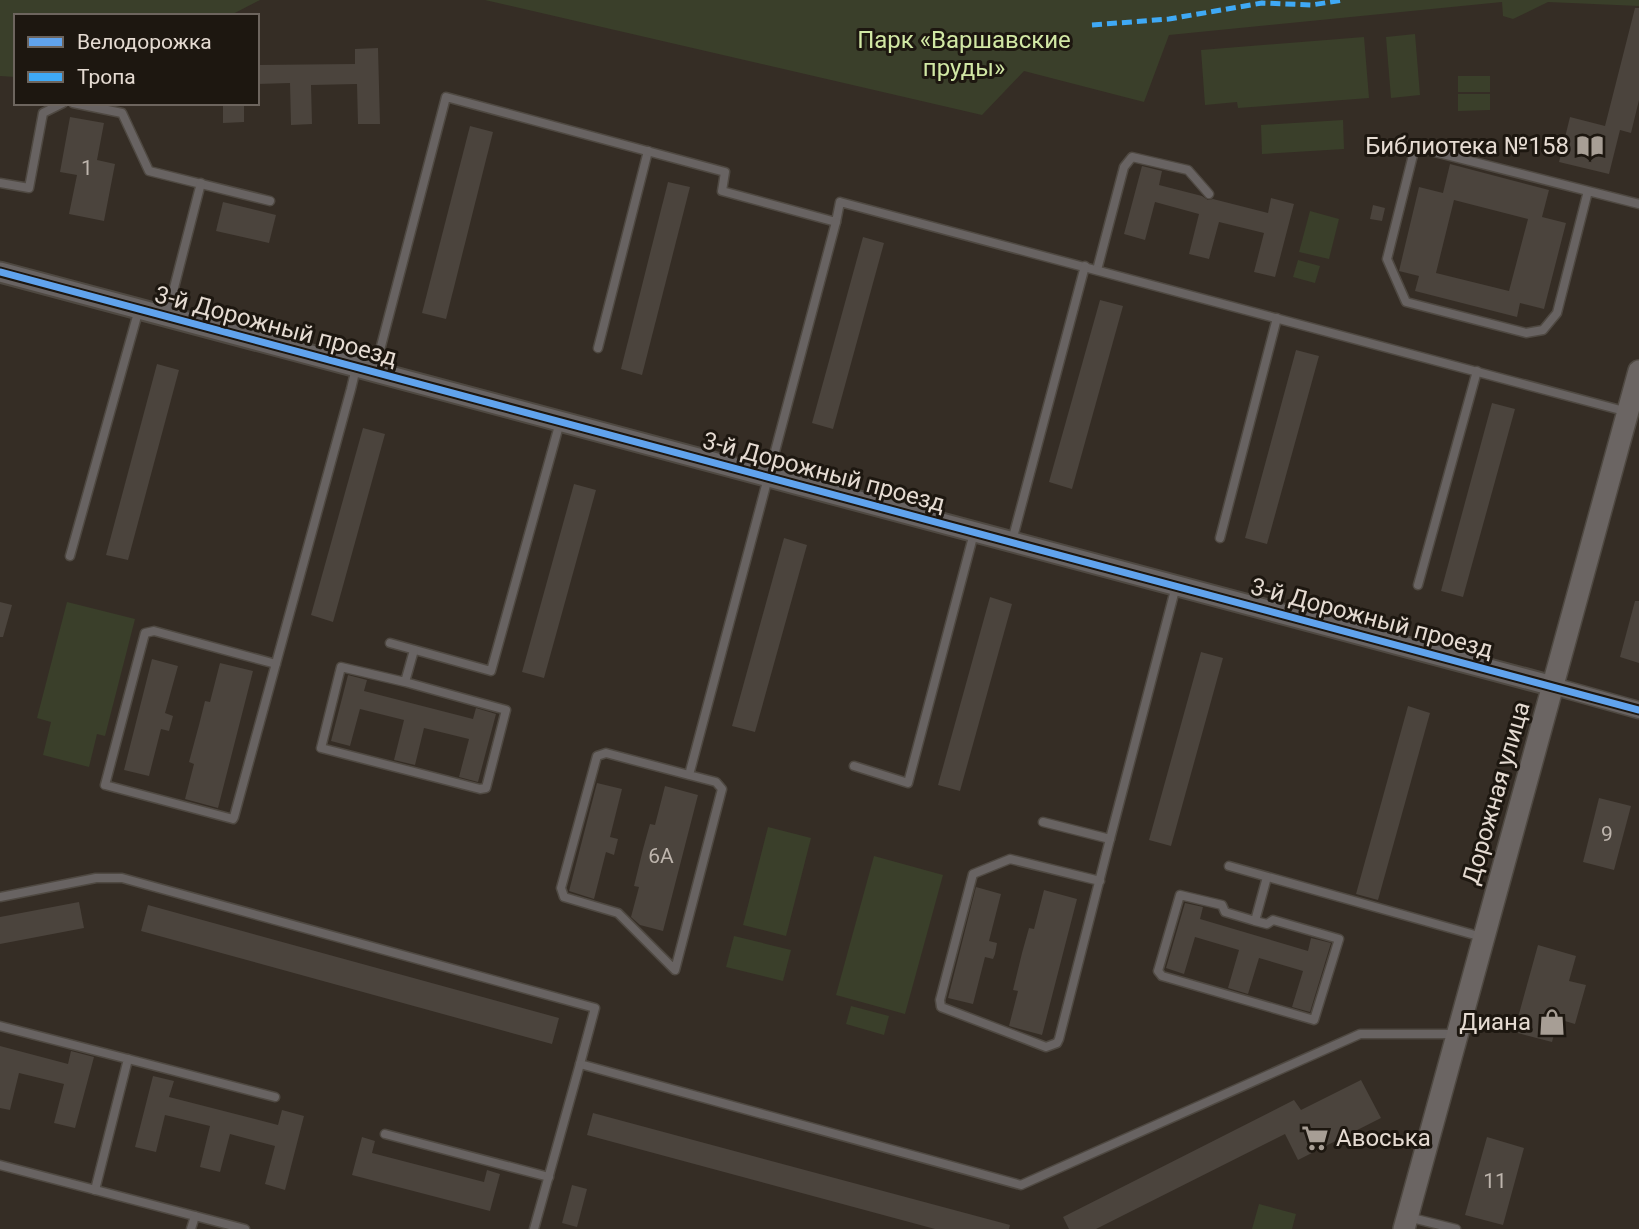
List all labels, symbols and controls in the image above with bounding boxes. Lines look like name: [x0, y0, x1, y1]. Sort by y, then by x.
legend: [14, 14, 259, 105]
park label: Парк «Варшавские пруды»: [857, 26, 1071, 82]
text: Велодорожка: [77, 30, 212, 54]
text: Тропа: [77, 65, 136, 89]
library icon: Библиотека №158: [1575, 131, 1605, 161]
place label: Библиотека №158: [1365, 132, 1569, 160]
house number: 1: [81, 156, 93, 180]
street label: 3-й Дорожный проезд: [152, 280, 400, 372]
street label: 3-й Дорожный проезд: [700, 426, 948, 518]
street label: 3-й Дорожный проезд: [1248, 572, 1496, 664]
street label: Дорожная улица: [1457, 698, 1535, 888]
house number: 9: [1601, 822, 1613, 846]
house number: 6А: [648, 844, 674, 868]
shop icon: Диана: [1537, 1007, 1567, 1037]
place label: Диана: [1459, 1008, 1531, 1036]
supermarket icon: Авоська: [1300, 1123, 1330, 1153]
place label: Авоська: [1336, 1124, 1431, 1152]
house number: 11: [1483, 1169, 1507, 1193]

